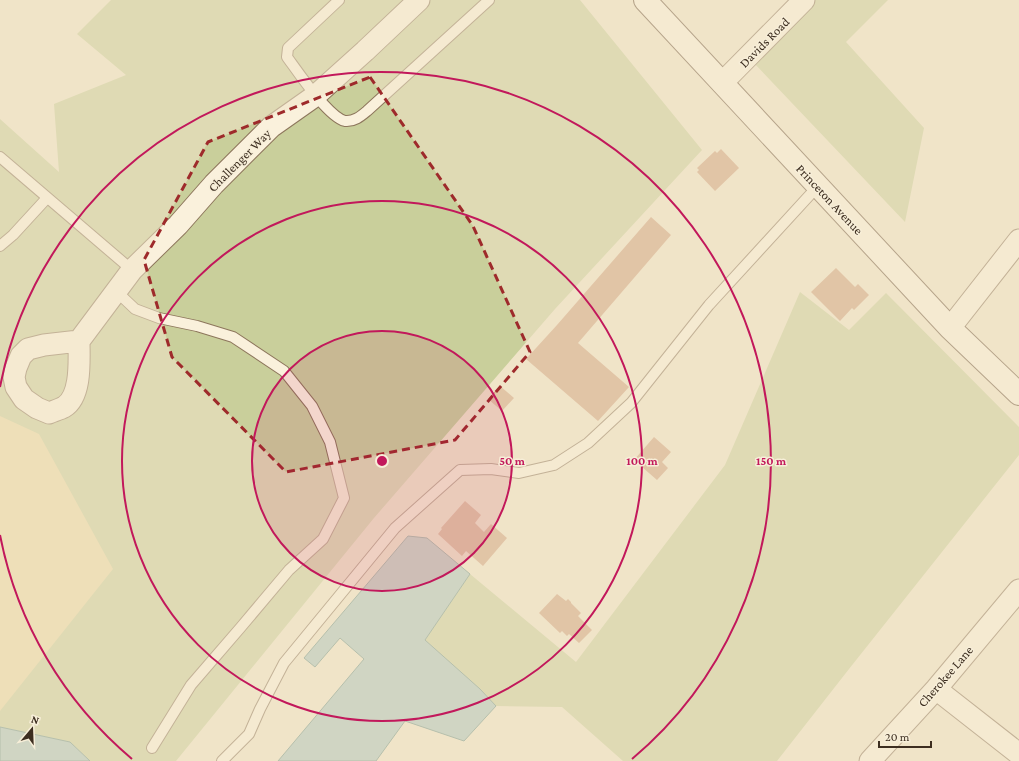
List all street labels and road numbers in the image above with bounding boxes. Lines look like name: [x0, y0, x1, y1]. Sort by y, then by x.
street label: Davids Road: [736, 14, 793, 71]
street label: Challenger Way: [205, 125, 275, 195]
street label: Princeton Avenue: [793, 161, 866, 238]
street label: Cherokee Lane: [915, 642, 976, 710]

